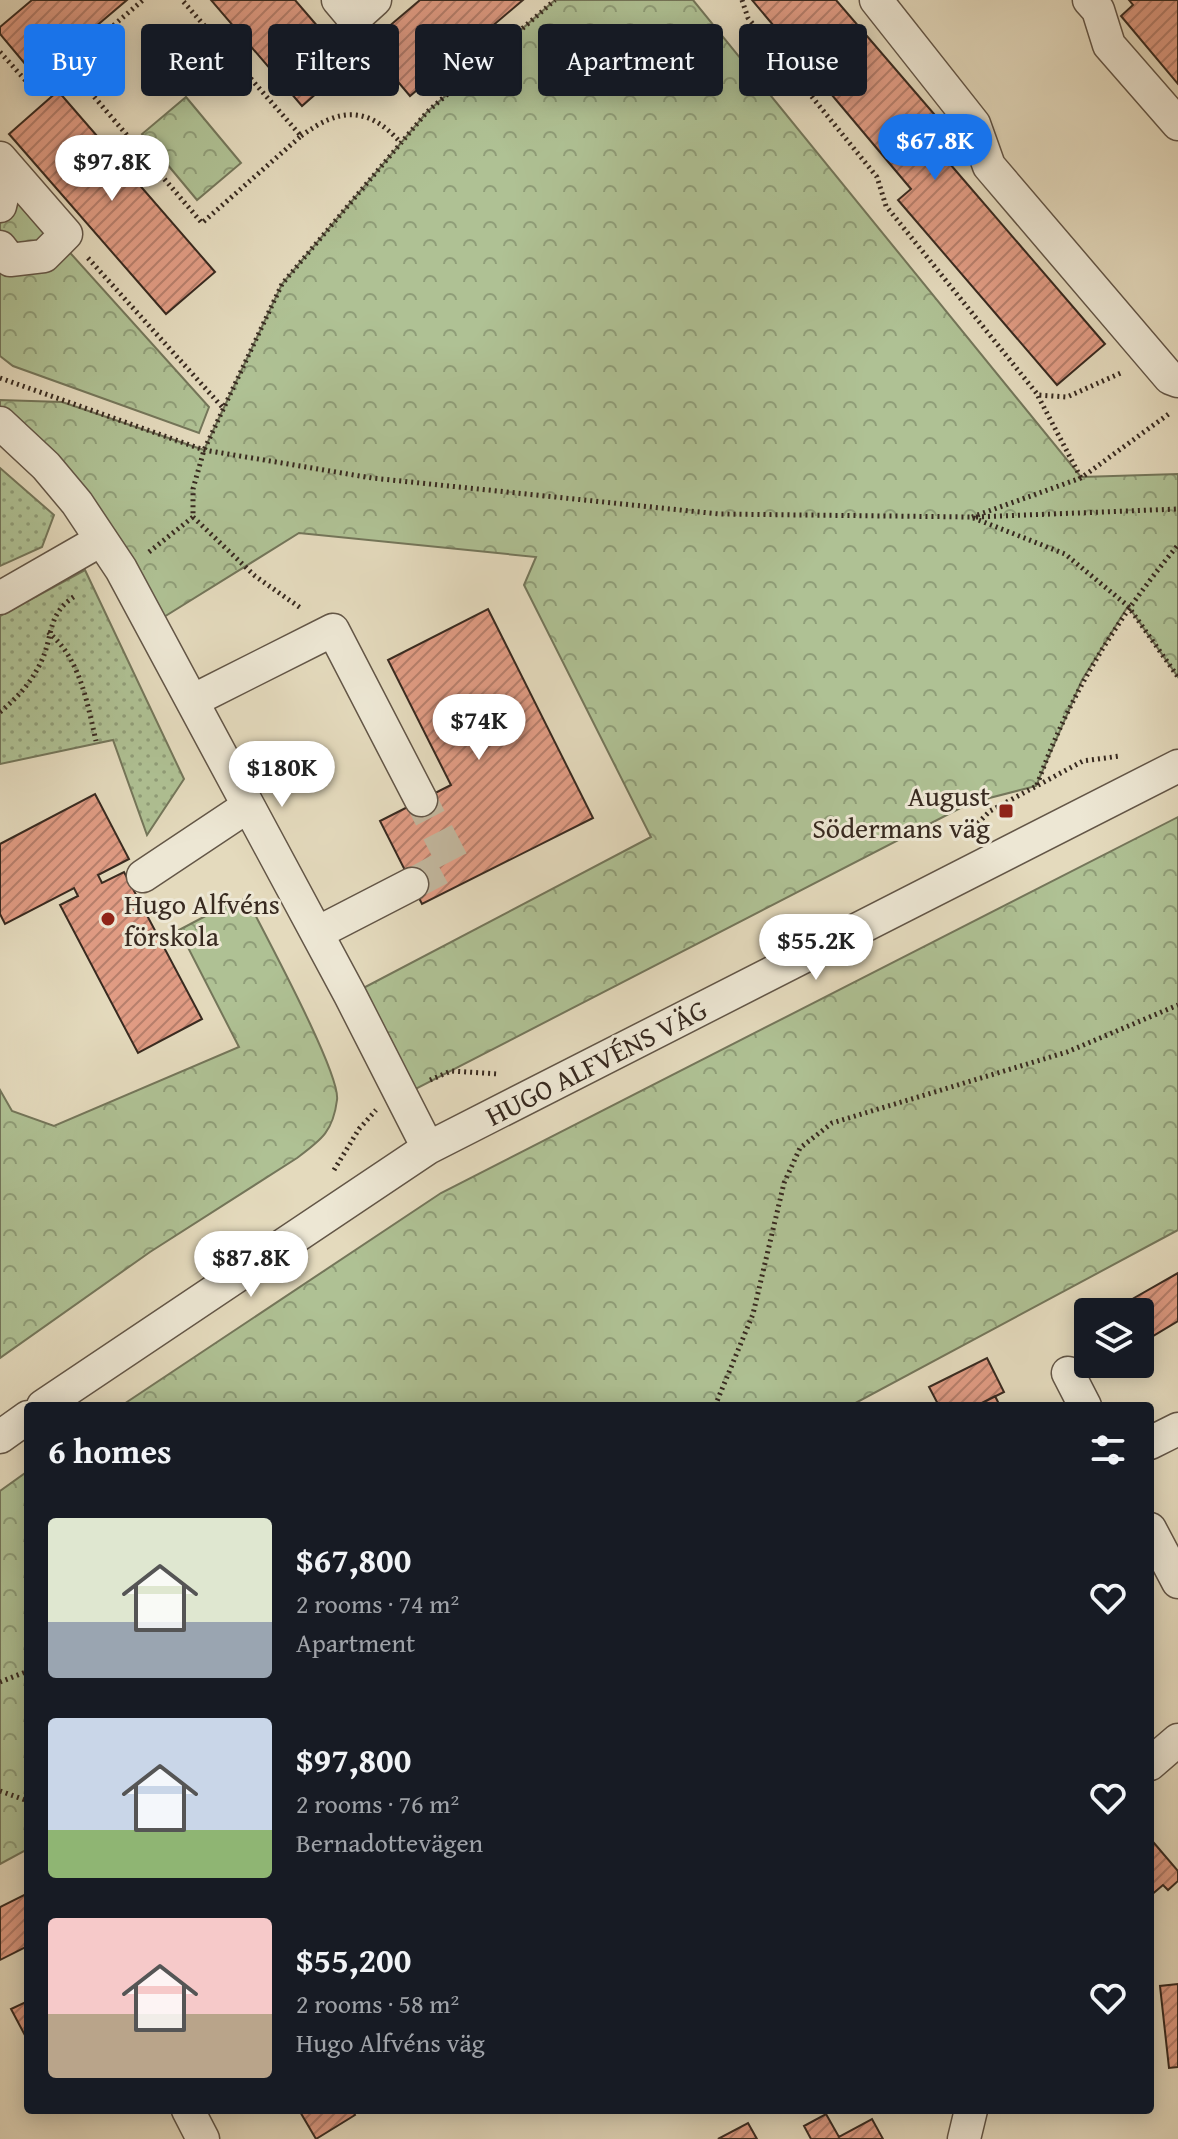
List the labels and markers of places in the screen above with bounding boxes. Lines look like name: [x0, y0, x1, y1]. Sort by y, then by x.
pin: $67.8K: [870, 114, 1000, 182]
pin: $97.8K: [47, 135, 177, 203]
pin: $74K: [432, 694, 526, 762]
pin: $180K: [226, 741, 338, 809]
place label: August Södermans väg: [812, 775, 990, 848]
marker: August Södermans väg: [997, 802, 1015, 820]
place label: Hugo Alfvéns förskola: [124, 883, 280, 956]
marker: Hugo Alfvéns förskola: [99, 910, 117, 928]
pin: $55.2K: [751, 914, 881, 982]
pin: $87.8K: [186, 1231, 316, 1299]

